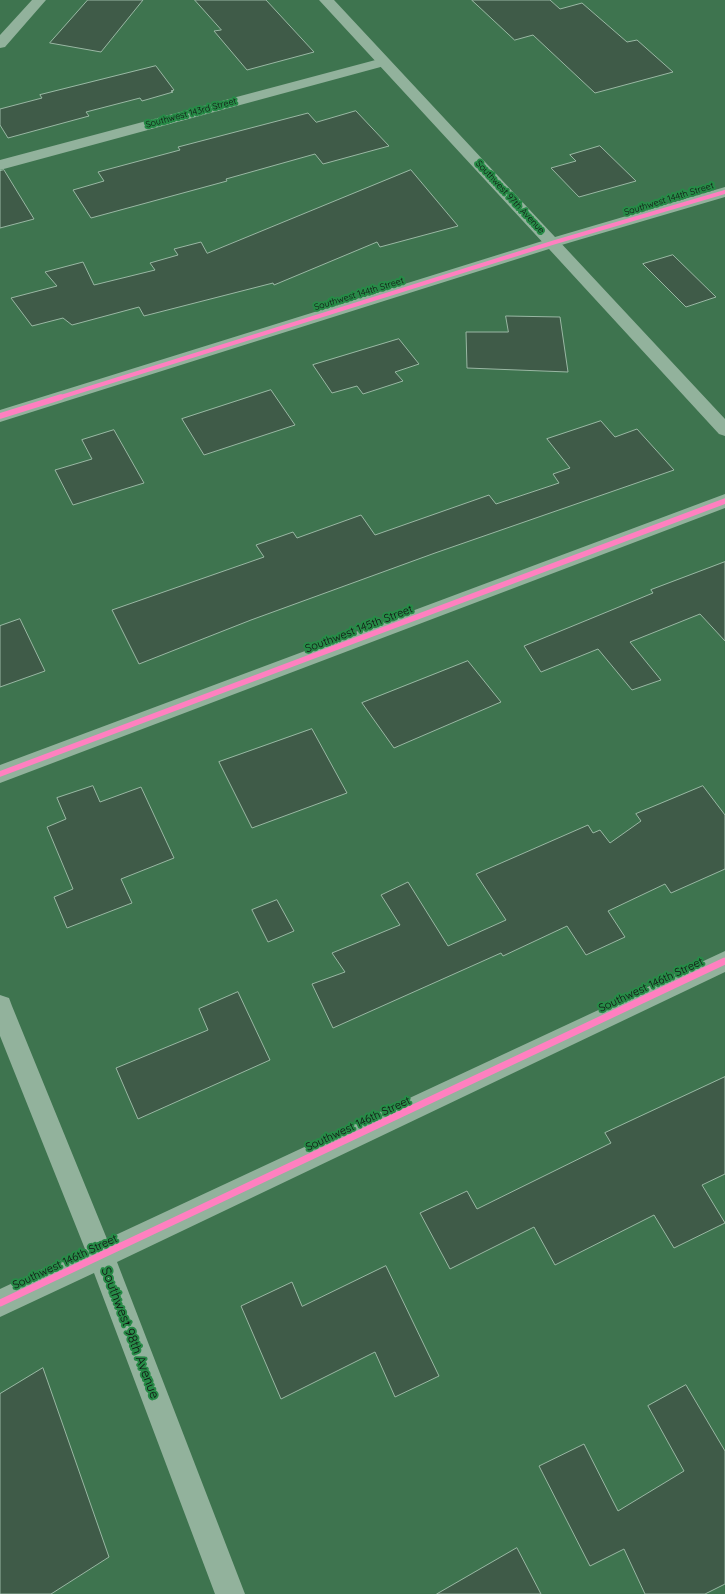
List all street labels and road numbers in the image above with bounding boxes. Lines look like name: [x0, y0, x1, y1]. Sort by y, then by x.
street label: Southwest 143rd Street: [144, 96, 238, 130]
street label: Southwest 97th Avenue: [473, 158, 547, 236]
street label: Southwest 144th Street: [623, 180, 715, 218]
street label: Southwest 144th Street: [313, 275, 405, 313]
street label: Southwest 145th Street: [303, 602, 415, 656]
street label: Southwest 146th Street: [597, 955, 705, 1015]
street label: Southwest 146th Street: [304, 1094, 412, 1154]
street label: Southwest 146th Street: [11, 1232, 119, 1292]
street label: Southwest 98th Avenue: [98, 1265, 162, 1401]

